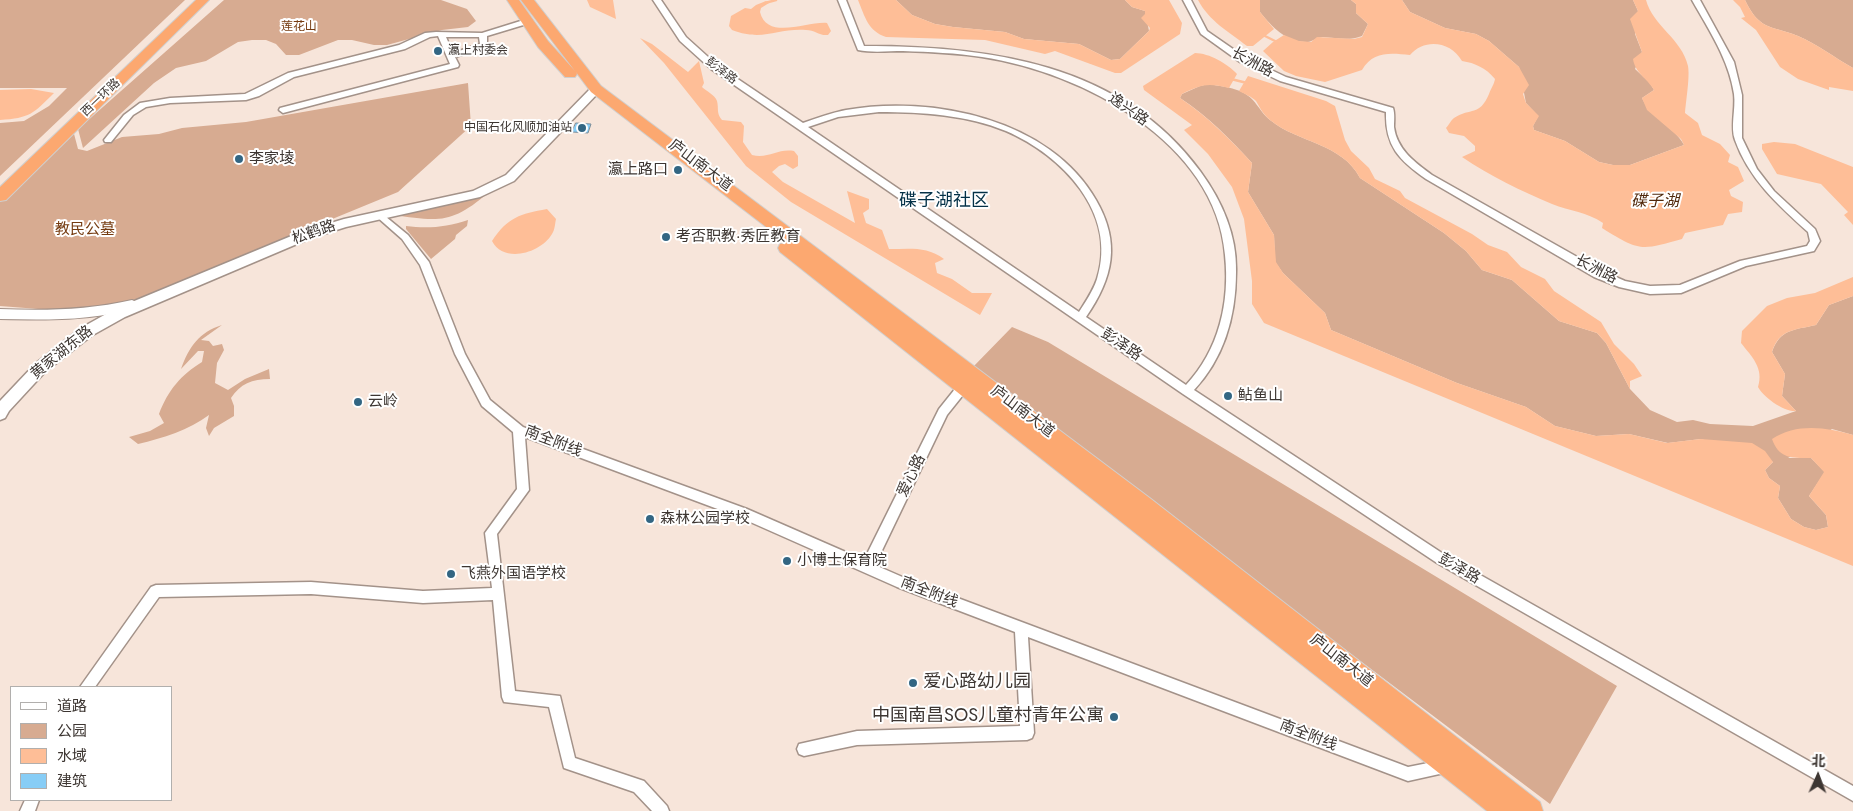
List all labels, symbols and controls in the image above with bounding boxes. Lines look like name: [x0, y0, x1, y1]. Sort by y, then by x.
park label: 莲花山: [281, 20, 317, 34]
place label: 瀛上村委会: [448, 44, 508, 58]
street label: 长洲路: [1228, 44, 1276, 82]
marker: 瀛上村委会: [432, 45, 444, 57]
street label: 彭泽路: [702, 54, 740, 88]
street label: 西一环路: [79, 76, 123, 120]
street label: 逸兴路: [1104, 90, 1152, 130]
place label: 中国石化风顺加油站: [464, 121, 572, 135]
marker: 中国石化风顺加油站: [576, 122, 588, 134]
street label: 庐山南大道: [665, 136, 735, 196]
place label: 李家堎: [249, 150, 294, 168]
marker: 李家堎: [233, 153, 245, 165]
place label: 瀛上路口: [608, 161, 668, 179]
marker: 瀛上路口: [672, 164, 684, 176]
district label: 碟子湖社区: [899, 191, 989, 213]
water label: 碟子湖: [1631, 192, 1679, 212]
street label: 松鹤路: [290, 217, 338, 249]
park label: 教民公墓: [55, 221, 115, 239]
place label: 考否职教·秀匠教育: [676, 228, 800, 246]
marker: 考否职教·秀匠教育: [660, 231, 672, 243]
street label: 长洲路: [1572, 252, 1620, 288]
street label: 黄家湖东路: [27, 322, 97, 384]
street label: 彭泽路: [1097, 325, 1145, 365]
street label: 庐山南大道: [987, 382, 1057, 442]
place label: 鲇鱼山: [1238, 387, 1283, 405]
marker: 鲇鱼山: [1222, 390, 1234, 402]
place label: 云岭: [368, 393, 398, 411]
marker: 云岭: [352, 396, 364, 408]
street label: 南全附线: [522, 423, 584, 461]
street label: 爱心路: [894, 452, 930, 500]
place label: 森林公园学校: [660, 510, 750, 528]
marker: 森林公园学校: [644, 513, 656, 525]
street label: 彭泽路: [1435, 550, 1483, 588]
place label: 小博士保育院: [797, 552, 887, 570]
marker: 小博士保育院: [781, 555, 793, 567]
place label: 飞燕外国语学校: [461, 565, 566, 583]
marker: 飞燕外国语学校: [445, 568, 457, 580]
street label: 南全附线: [898, 574, 960, 612]
street label: 庐山南大道: [1306, 631, 1376, 691]
place label: 爱心路幼儿园: [923, 672, 1031, 694]
marker: 爱心路幼儿园: [907, 677, 919, 689]
legend: [10, 686, 172, 801]
text: 道路: [57, 695, 87, 717]
place label: 中国南昌SOS儿童村青年公寓: [872, 706, 1104, 728]
marker: 中国南昌SOS儿童村青年公寓: [1108, 711, 1120, 723]
street label: 南全附线: [1277, 717, 1339, 755]
text: 公园: [57, 720, 87, 742]
text: 水域: [57, 745, 87, 767]
north arrow: [1793, 751, 1843, 801]
text: 北: [1811, 751, 1826, 771]
text: 建筑: [57, 770, 87, 792]

